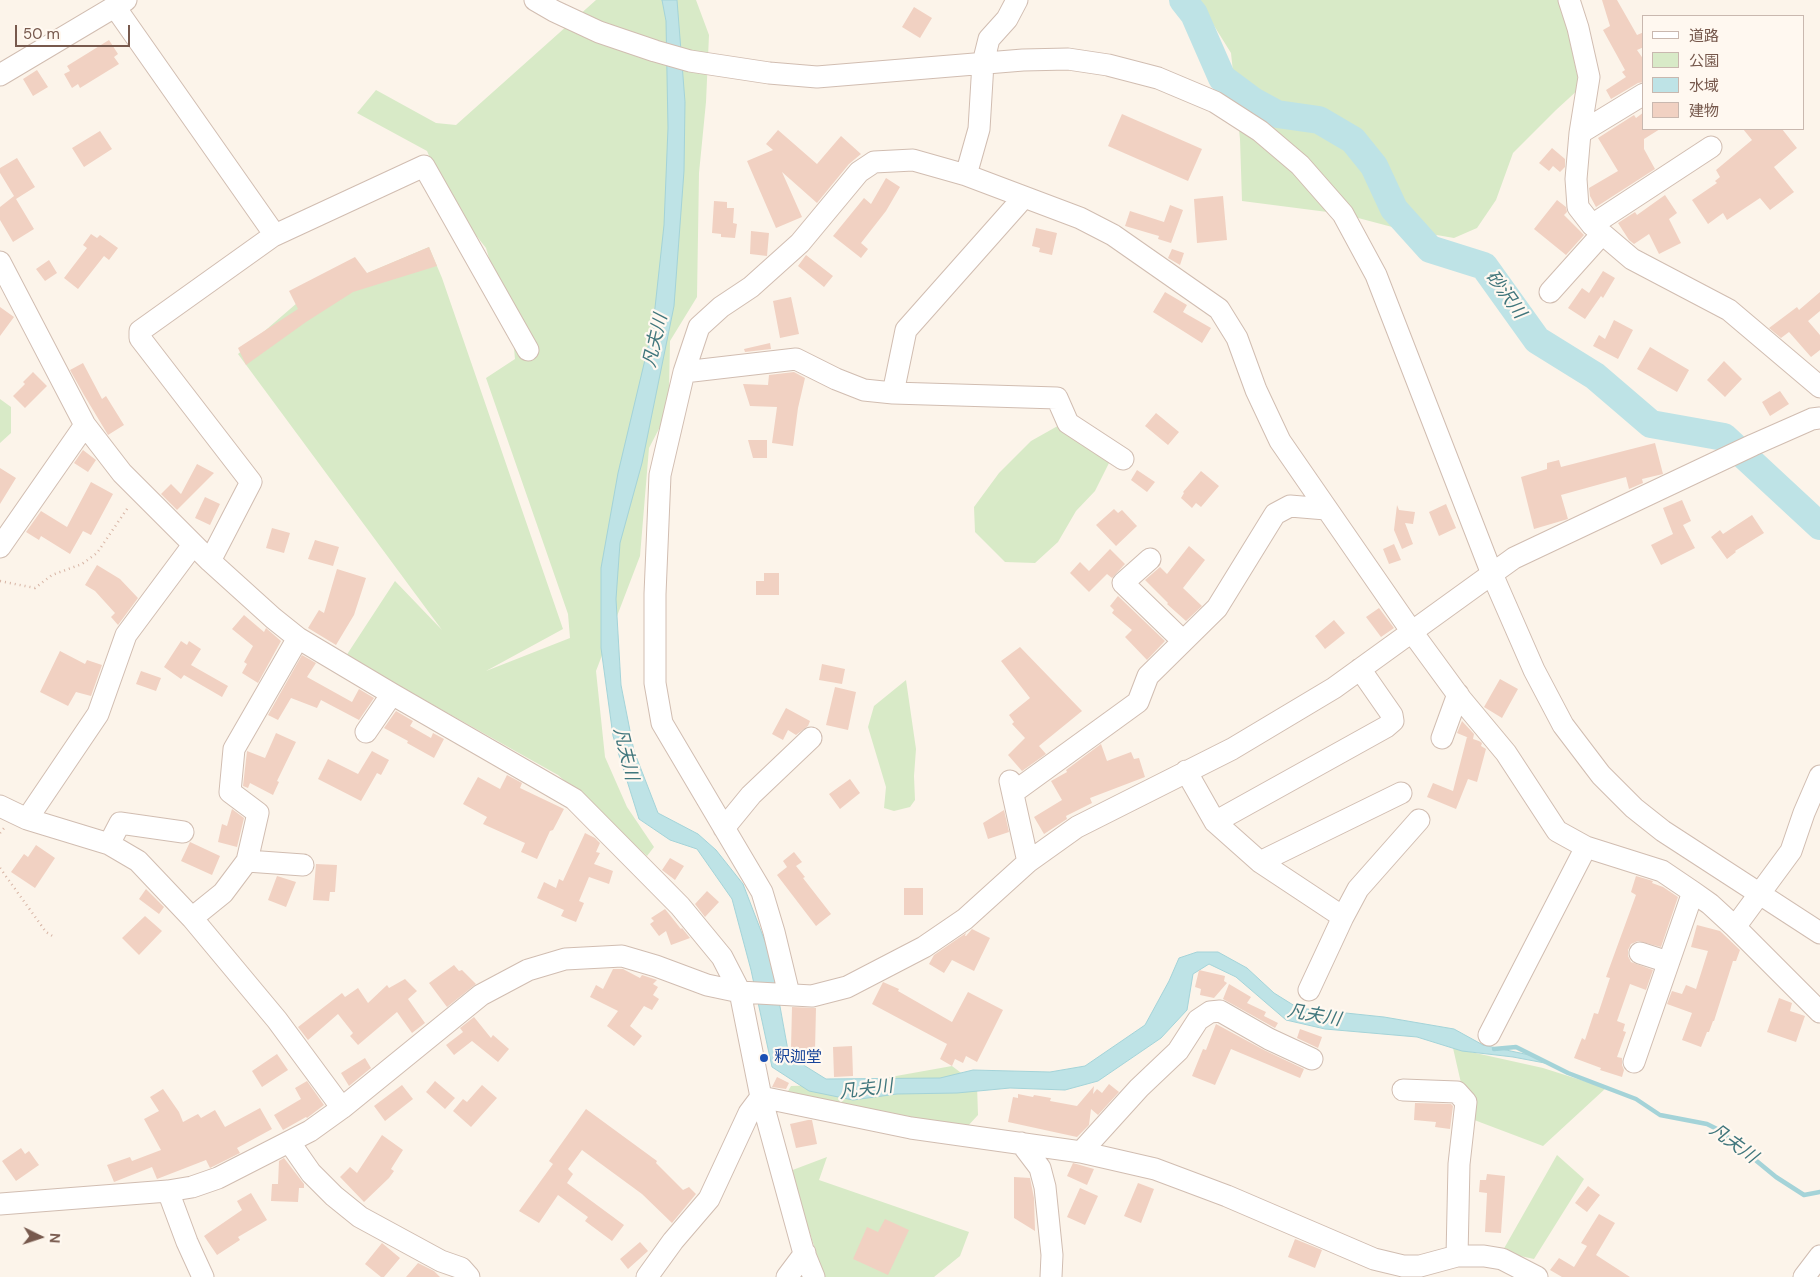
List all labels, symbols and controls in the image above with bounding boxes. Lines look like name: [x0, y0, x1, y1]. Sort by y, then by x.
scale bar: [18, 15, 132, 47]
legend: [1642, 15, 1805, 130]
text: 50 m: [23, 24, 60, 44]
text: 道路: [1689, 26, 1719, 46]
text: 公園: [1689, 51, 1719, 71]
text: 水域: [1689, 76, 1719, 96]
text: 建物: [1689, 101, 1719, 121]
water label: 砂沢川: [1480, 267, 1530, 323]
water label: 凡夫川: [639, 312, 673, 370]
water label: 凡夫川: [608, 725, 642, 783]
water label: 凡夫川: [1286, 1001, 1342, 1031]
place label: 釈迦堂: [774, 1048, 822, 1068]
marker: 釈迦堂: [758, 1052, 770, 1064]
water label: 凡夫川: [838, 1076, 894, 1104]
water label: 凡夫川: [1705, 1119, 1761, 1169]
north arrow: [15, 1212, 65, 1262]
text: N: [46, 1232, 64, 1244]

